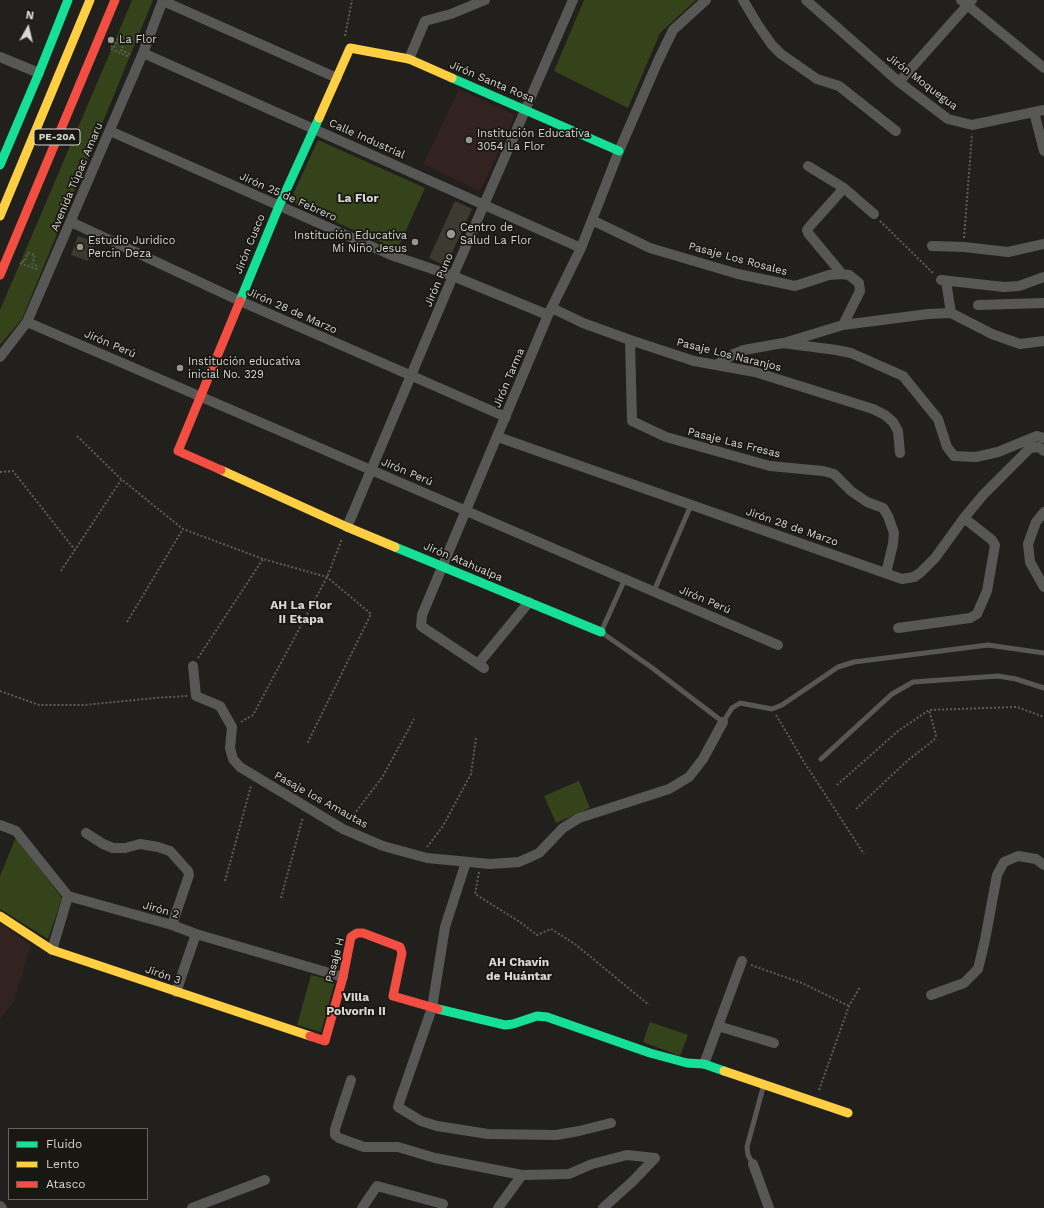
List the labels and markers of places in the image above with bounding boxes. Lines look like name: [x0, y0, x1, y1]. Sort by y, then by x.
place label: La Flor: [119, 33, 157, 47]
marker: La Flor: [106, 35, 116, 45]
place label: Institución Educativa 3054 La Flor: [477, 127, 590, 153]
marker: Institución Educativa 3054 La Flor: [464, 135, 474, 145]
place label: Centro de Salud La Flor: [460, 221, 532, 247]
marker: Centro de Salud La Flor: [445, 228, 457, 240]
place label: Institución Educativa Mi Niño Jesus: [294, 229, 407, 255]
place label: Estudio Juridico Percin Deza: [88, 234, 175, 260]
marker: Institución Educativa Mi Niño Jesus: [410, 237, 420, 247]
marker: Estudio Juridico Percin Deza: [75, 242, 85, 252]
place label: Institución educativa inicial No. 329: [188, 355, 301, 381]
marker: Institución educativa inicial No. 329: [175, 363, 185, 373]

